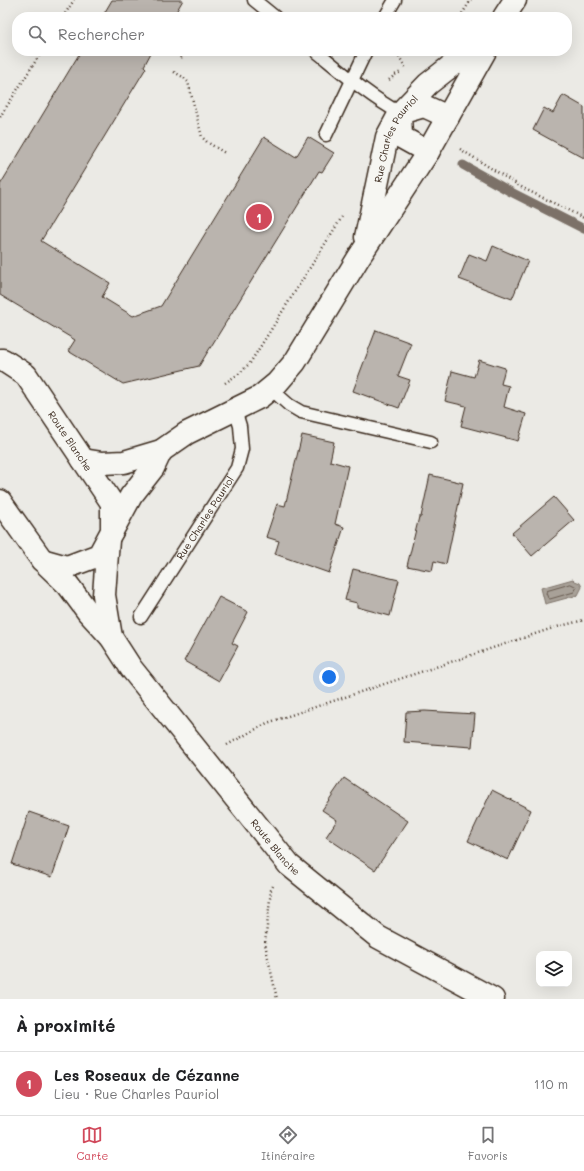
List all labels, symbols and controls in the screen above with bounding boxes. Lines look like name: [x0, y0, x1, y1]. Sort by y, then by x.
search box: [12, 12, 572, 56]
icon: search: [26, 23, 48, 45]
text: Rechercher: [58, 24, 145, 44]
street label: Rue Charles Pauriol: [371, 92, 421, 184]
pin: 1: [246, 202, 272, 232]
street label: Route Blanche: [45, 408, 96, 474]
street label: Rue Charles Pauriol: [173, 473, 237, 562]
your location: [319, 667, 339, 687]
street label: Route Blanche: [248, 816, 303, 878]
map controls: [536, 951, 572, 987]
button: layers: [536, 951, 572, 987]
text: À proximité: [16, 1014, 115, 1036]
text: Les Roseaux de Cézanne: [54, 1065, 239, 1085]
text: 1: [26, 1075, 32, 1092]
text: 110 m: [534, 1075, 568, 1092]
text: Lieu · Rue Charles Pauriol: [54, 1085, 219, 1102]
tab: Carte: [76, 1124, 108, 1163]
tab: Itinéraire: [261, 1124, 315, 1163]
tab: Favoris: [468, 1124, 508, 1163]

